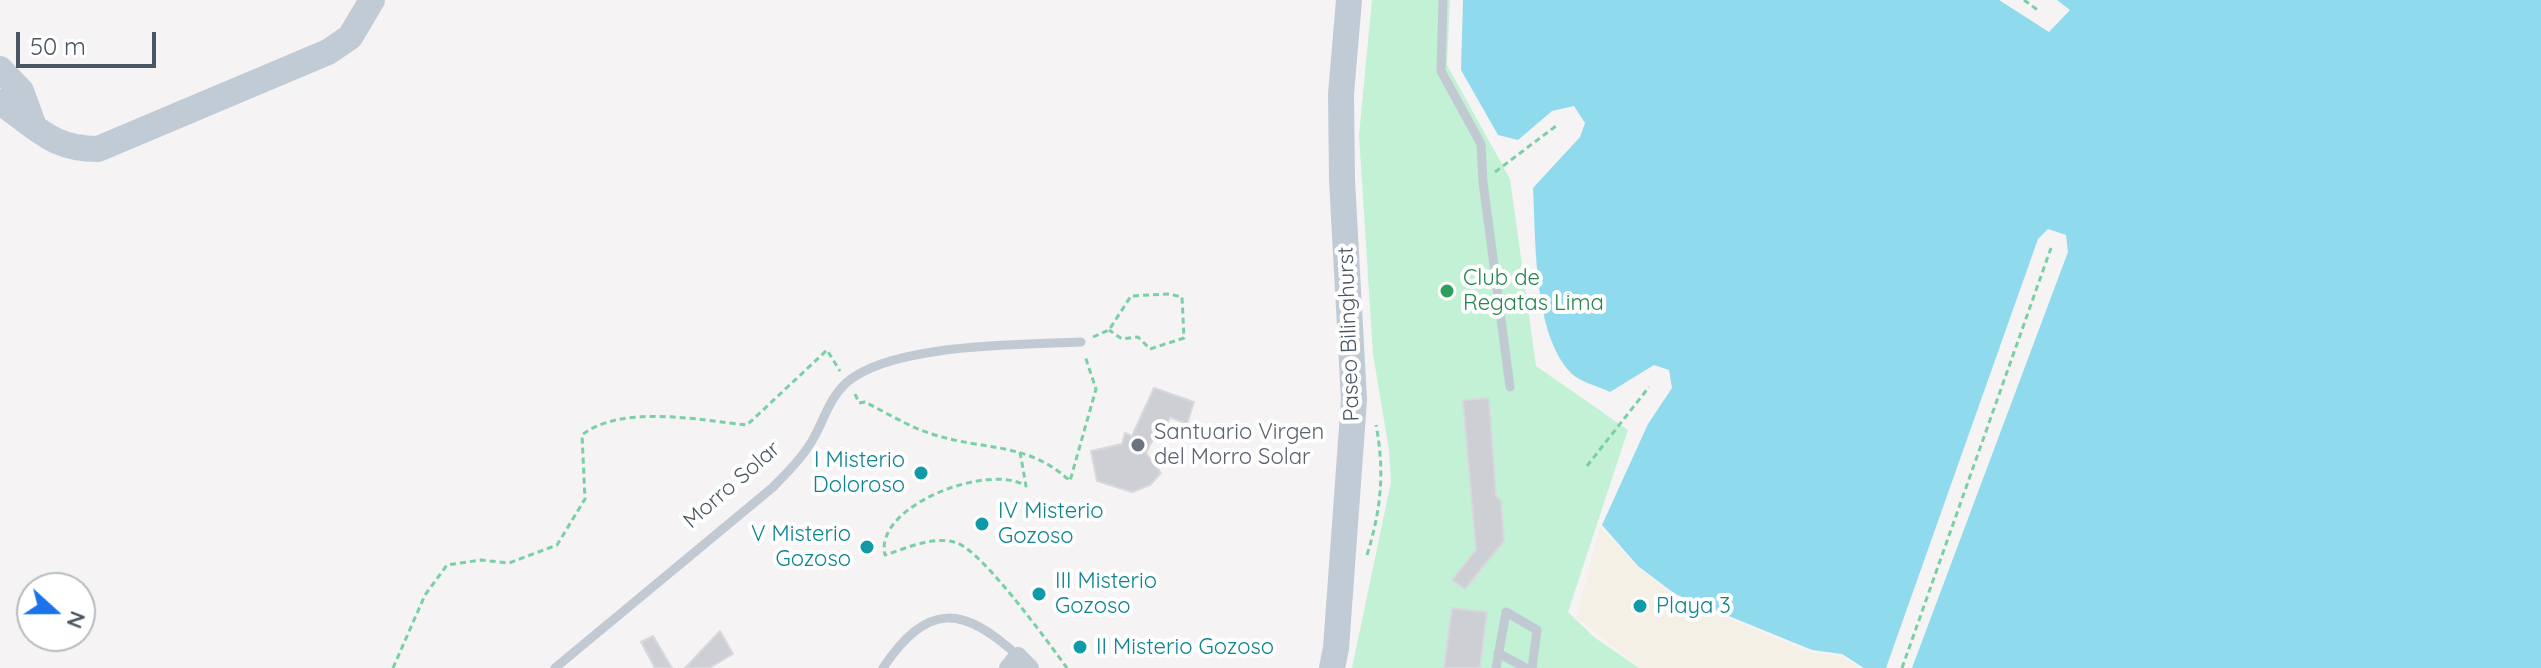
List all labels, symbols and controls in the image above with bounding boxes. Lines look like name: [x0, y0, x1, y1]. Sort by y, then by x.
scale bar: [20, 16, 160, 66]
text: 50 m: [30, 31, 86, 61]
street label: Paseo Bilinghurst: [1333, 246, 1365, 422]
place label: Club de Regatas Lima: [1463, 265, 1604, 316]
marker: Club de Regatas Lima: [1438, 282, 1456, 300]
place label: Santuario Virgen del Morro Solar: [1154, 419, 1324, 470]
street label: Morro Solar: [678, 436, 786, 534]
marker: Santuario Virgen del Morro Solar: [1129, 436, 1147, 454]
place label: I Misterio Doloroso: [813, 447, 905, 498]
marker: I Misterio Doloroso: [912, 464, 930, 482]
place label: IV Misterio Gozoso: [998, 498, 1104, 550]
marker: IV Misterio Gozoso: [973, 515, 991, 533]
place label: V Misterio Gozoso: [751, 521, 851, 572]
marker: V Misterio Gozoso: [858, 538, 876, 556]
place label: III Misterio Gozoso: [1055, 568, 1157, 620]
north arrow: [16, 572, 96, 652]
marker: III Misterio Gozoso: [1030, 585, 1048, 603]
place label: Playa 3: [1656, 593, 1731, 619]
marker: Playa 3: [1631, 597, 1649, 615]
text: N: [61, 607, 93, 632]
place label: II Misterio Gozoso: [1096, 634, 1274, 660]
marker: II Misterio Gozoso: [1071, 638, 1089, 656]

